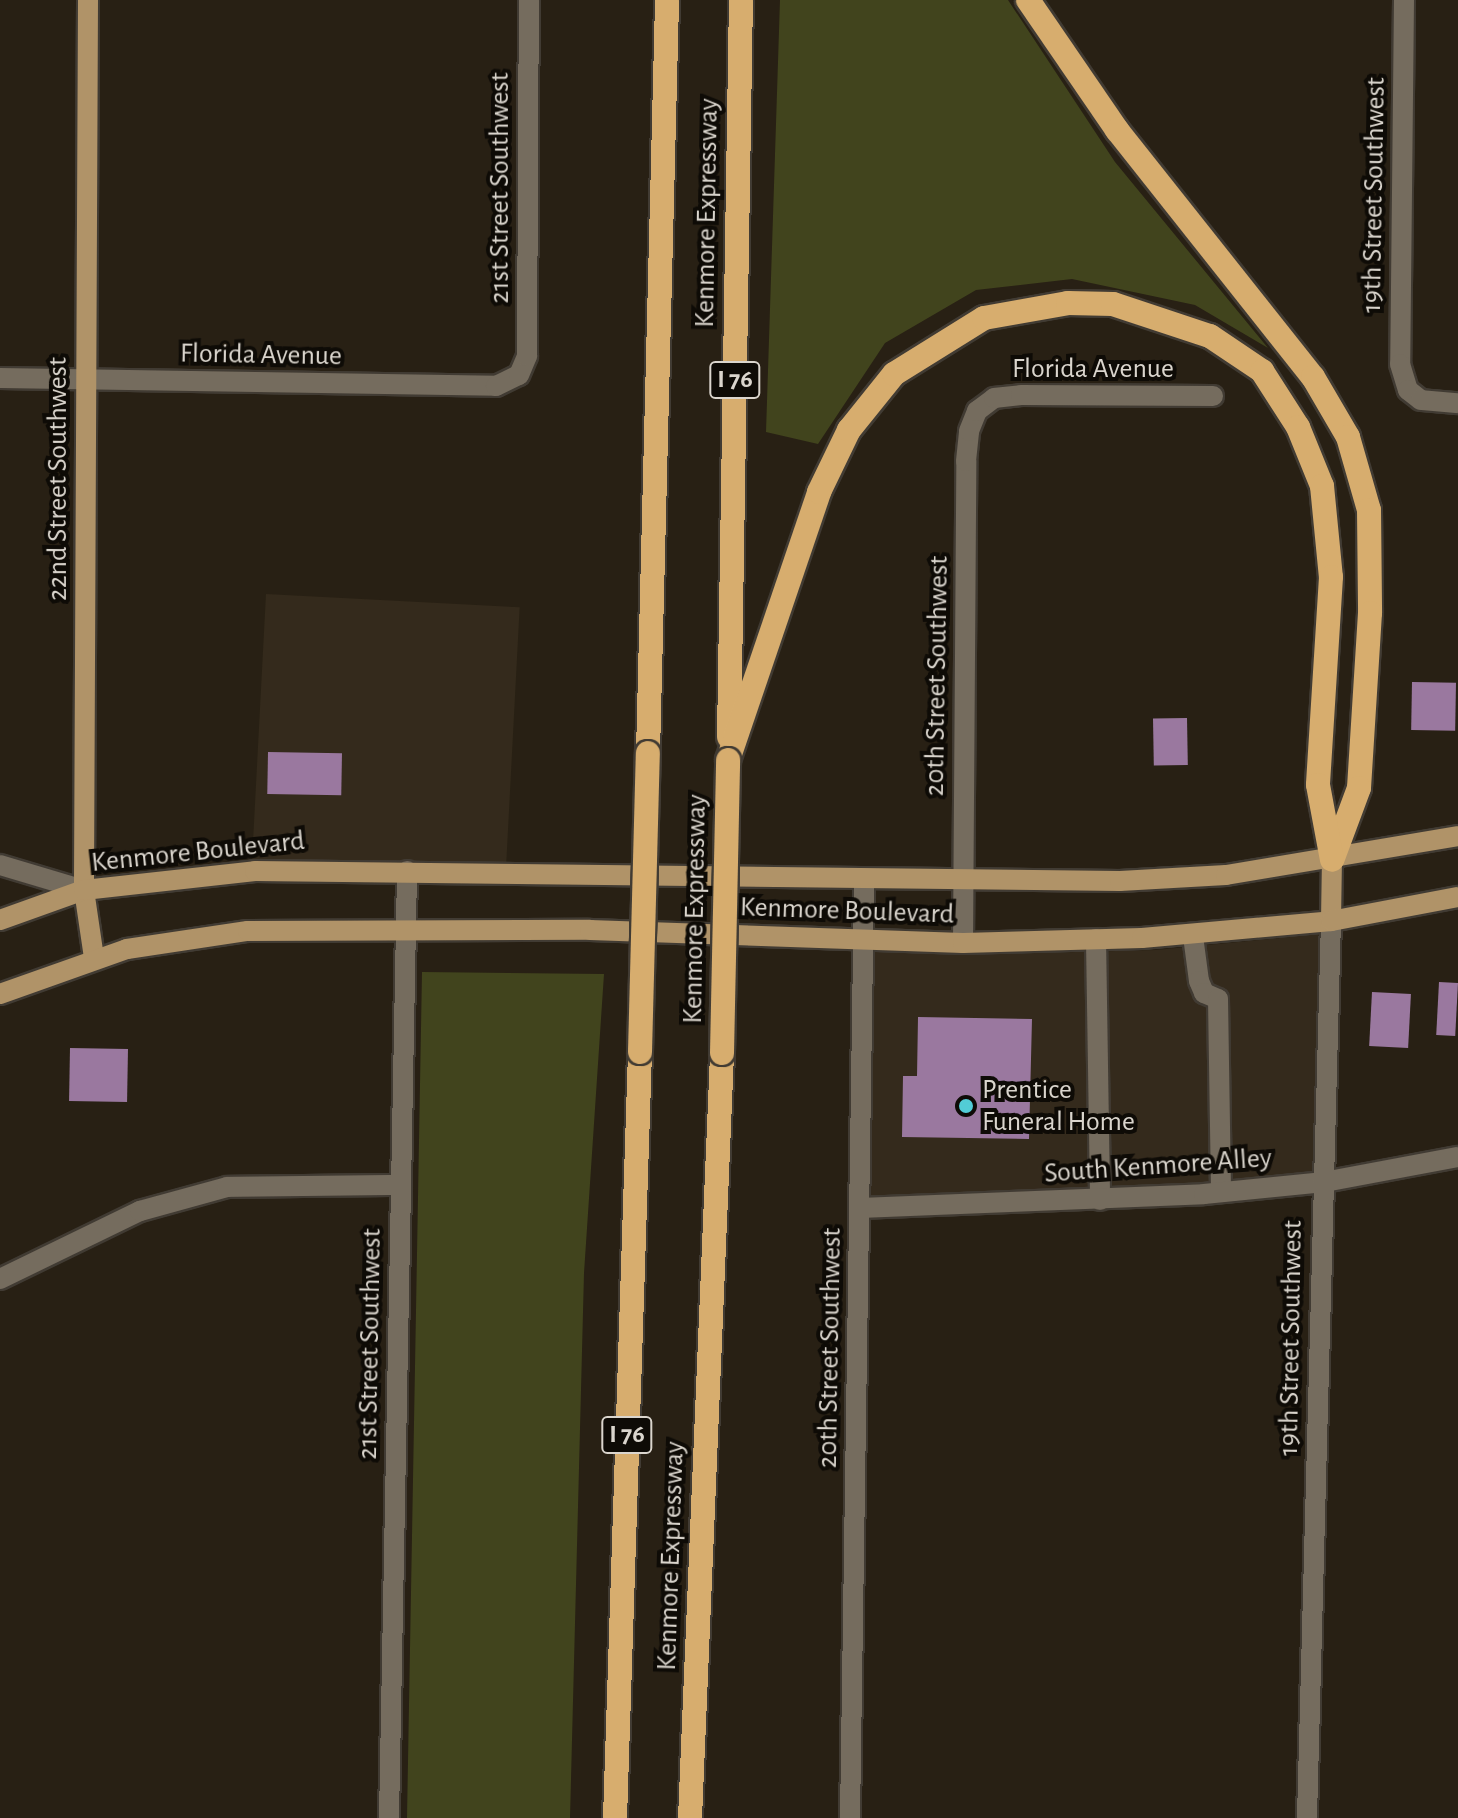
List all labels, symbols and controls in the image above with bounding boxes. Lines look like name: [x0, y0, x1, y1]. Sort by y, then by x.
street label: 21st Street Southwest: [483, 72, 517, 304]
street label: 19th Street Southwest: [1355, 77, 1393, 313]
street label: Kenmore Expressway: [688, 98, 726, 328]
street label: Florida Avenue: [180, 337, 342, 373]
street label: Florida Avenue: [1012, 352, 1174, 386]
street label: 22nd Street Southwest: [41, 357, 75, 601]
road number: I 76: [709, 358, 761, 402]
street label: 20th Street Southwest: [918, 555, 956, 797]
street label: Kenmore Expressway: [676, 794, 714, 1024]
street label: Kenmore Boulevard: [90, 824, 306, 880]
street label: Kenmore Boulevard: [739, 890, 955, 932]
place label: Prentice Funeral Home: [982, 1073, 1135, 1139]
marker: Prentice Funeral Home: [957, 1097, 975, 1115]
street label: South Kenmore Alley: [1043, 1141, 1273, 1191]
street label: 19th Street Southwest: [1272, 1220, 1310, 1456]
street label: 20th Street Southwest: [811, 1227, 849, 1469]
street label: 21st Street Southwest: [351, 1228, 389, 1460]
road number: I 76: [601, 1413, 653, 1457]
street label: Kenmore Expressway: [650, 1441, 692, 1671]

